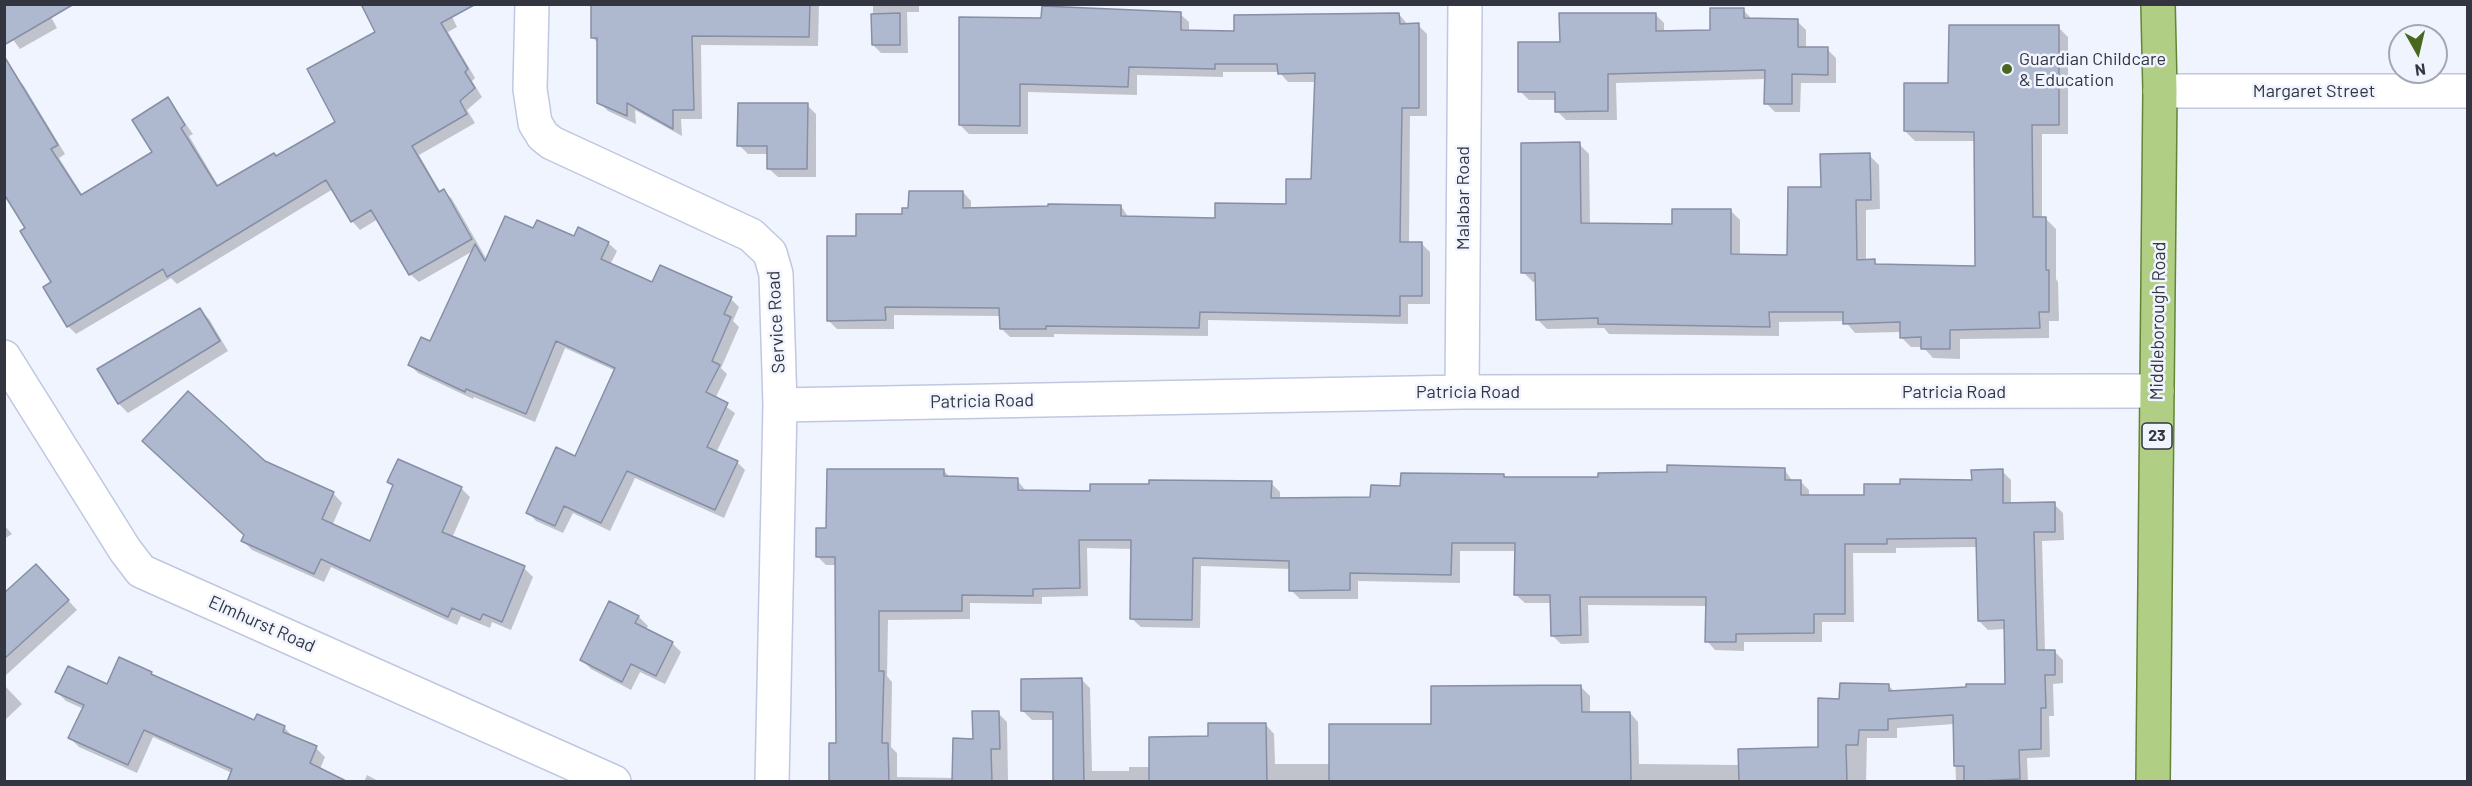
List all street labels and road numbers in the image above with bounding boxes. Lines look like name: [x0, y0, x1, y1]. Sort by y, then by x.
street label: Margaret Street: [2253, 80, 2375, 102]
street label: Malabar Road: [1452, 146, 1474, 250]
street label: Middleborough Road: [2146, 241, 2170, 401]
street label: Service Road: [763, 270, 789, 374]
street label: Patricia Road: [1416, 381, 1520, 403]
street label: Patricia Road: [1902, 381, 2006, 403]
street label: Patricia Road: [930, 389, 1034, 413]
road number: 23: [2142, 423, 2172, 449]
street label: Elmhurst Road: [205, 591, 319, 657]

